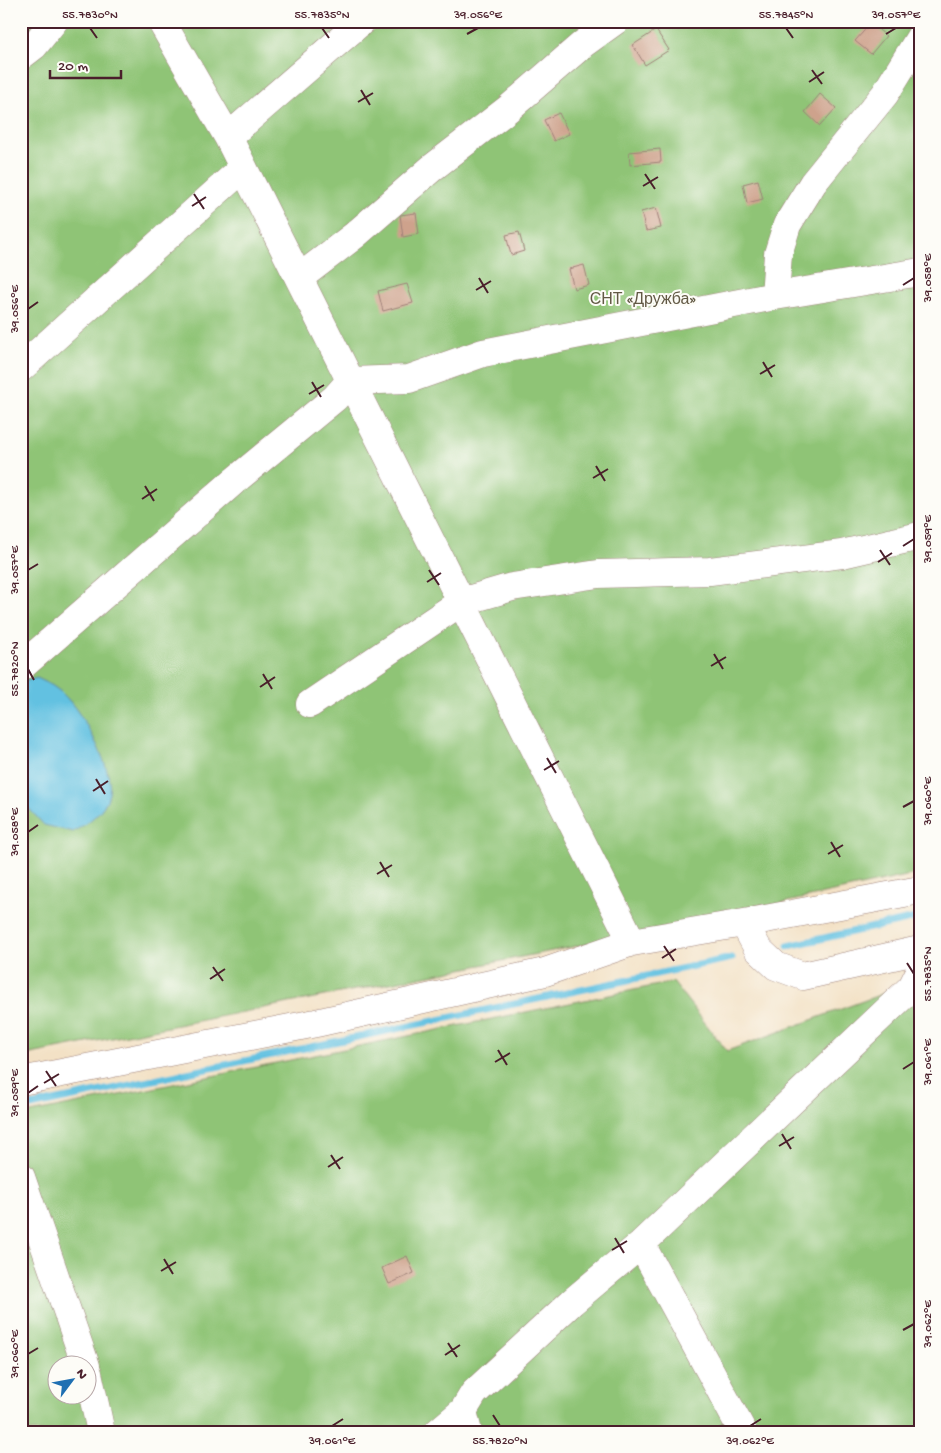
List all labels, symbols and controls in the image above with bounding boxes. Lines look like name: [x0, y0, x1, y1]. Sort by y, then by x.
text: 55.7830°N: [62, 9, 118, 23]
text: 55.7835°N: [295, 9, 350, 23]
text: 39.056°E: [453, 9, 503, 23]
text: 55.7845°N: [759, 9, 813, 23]
text: 39.057°E: [871, 9, 921, 23]
scale bar: [50, 48, 121, 80]
text: 20 m: [58, 58, 88, 76]
text: 39.058°E: [922, 253, 936, 303]
text: 39.056°E: [9, 284, 23, 334]
park label: СНТ «Дружба»: [590, 291, 696, 311]
text: 39.059°E: [922, 514, 936, 564]
text: 39.057°E: [9, 545, 23, 595]
text: 55.7820°N: [9, 641, 23, 697]
text: 39.060°E: [922, 776, 936, 826]
text: 39.058°E: [9, 807, 23, 857]
text: 55.7835°N: [922, 946, 936, 1001]
text: 39.061°E: [922, 1038, 936, 1086]
text: 39.059°E: [9, 1068, 23, 1118]
text: 39.062°E: [922, 1300, 936, 1349]
text: 39.060°E: [9, 1329, 23, 1379]
north arrow: [48, 1356, 98, 1406]
text: N: [71, 1366, 91, 1383]
text: 39.061°E: [308, 1435, 356, 1449]
text: 55.7820°N: [472, 1435, 528, 1449]
text: 39.062°E: [725, 1435, 774, 1449]

